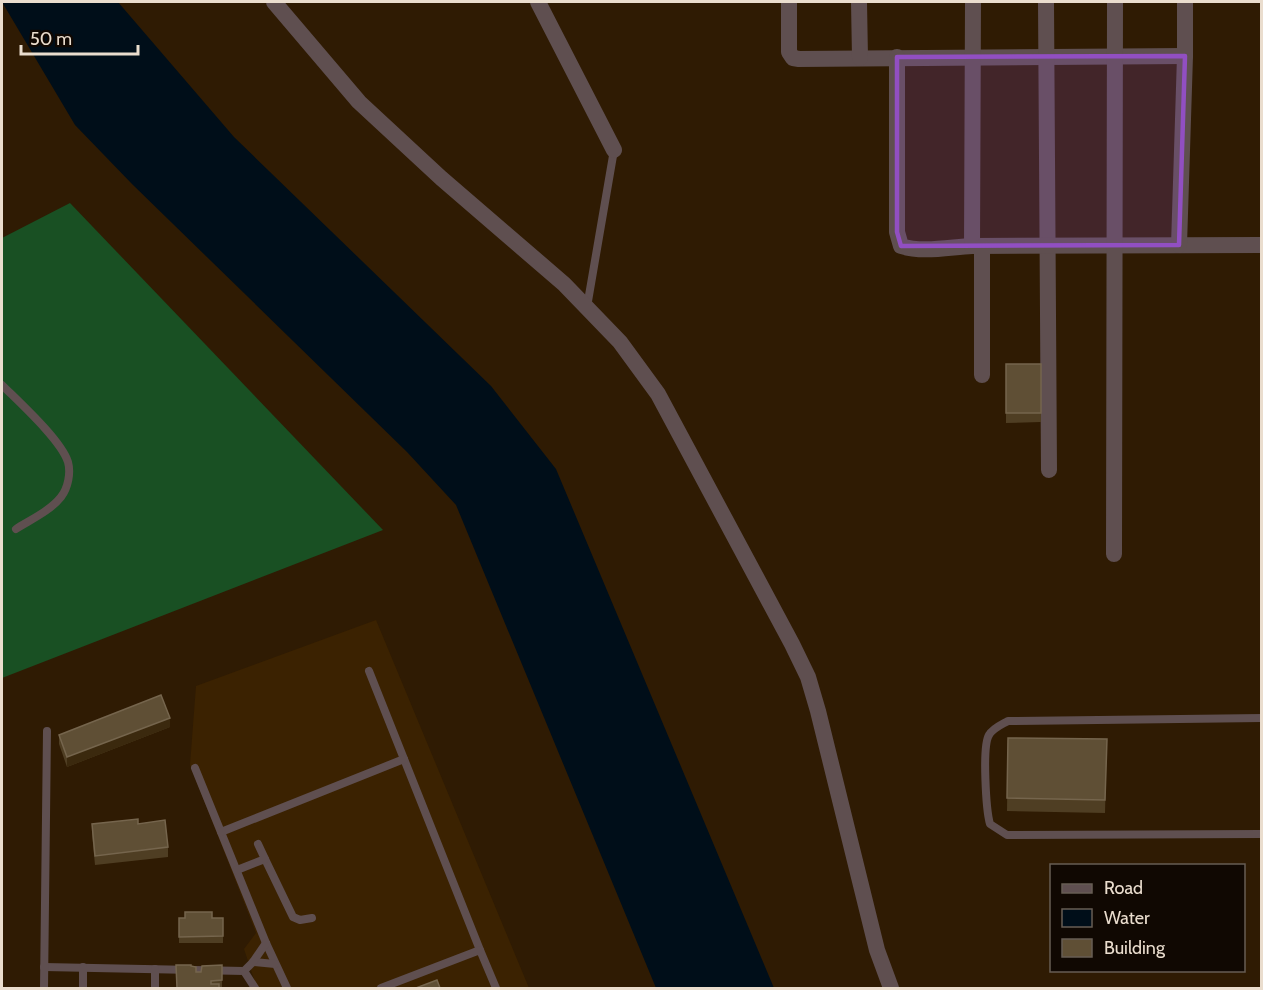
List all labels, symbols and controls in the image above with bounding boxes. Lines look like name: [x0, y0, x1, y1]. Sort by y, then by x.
scale bar: [21, 18, 138, 56]
text: 50 m: [30, 28, 72, 50]
legend: [1050, 864, 1245, 972]
text: Road: [1104, 877, 1143, 899]
text: Water: [1104, 907, 1150, 929]
text: Building: [1104, 937, 1166, 959]

